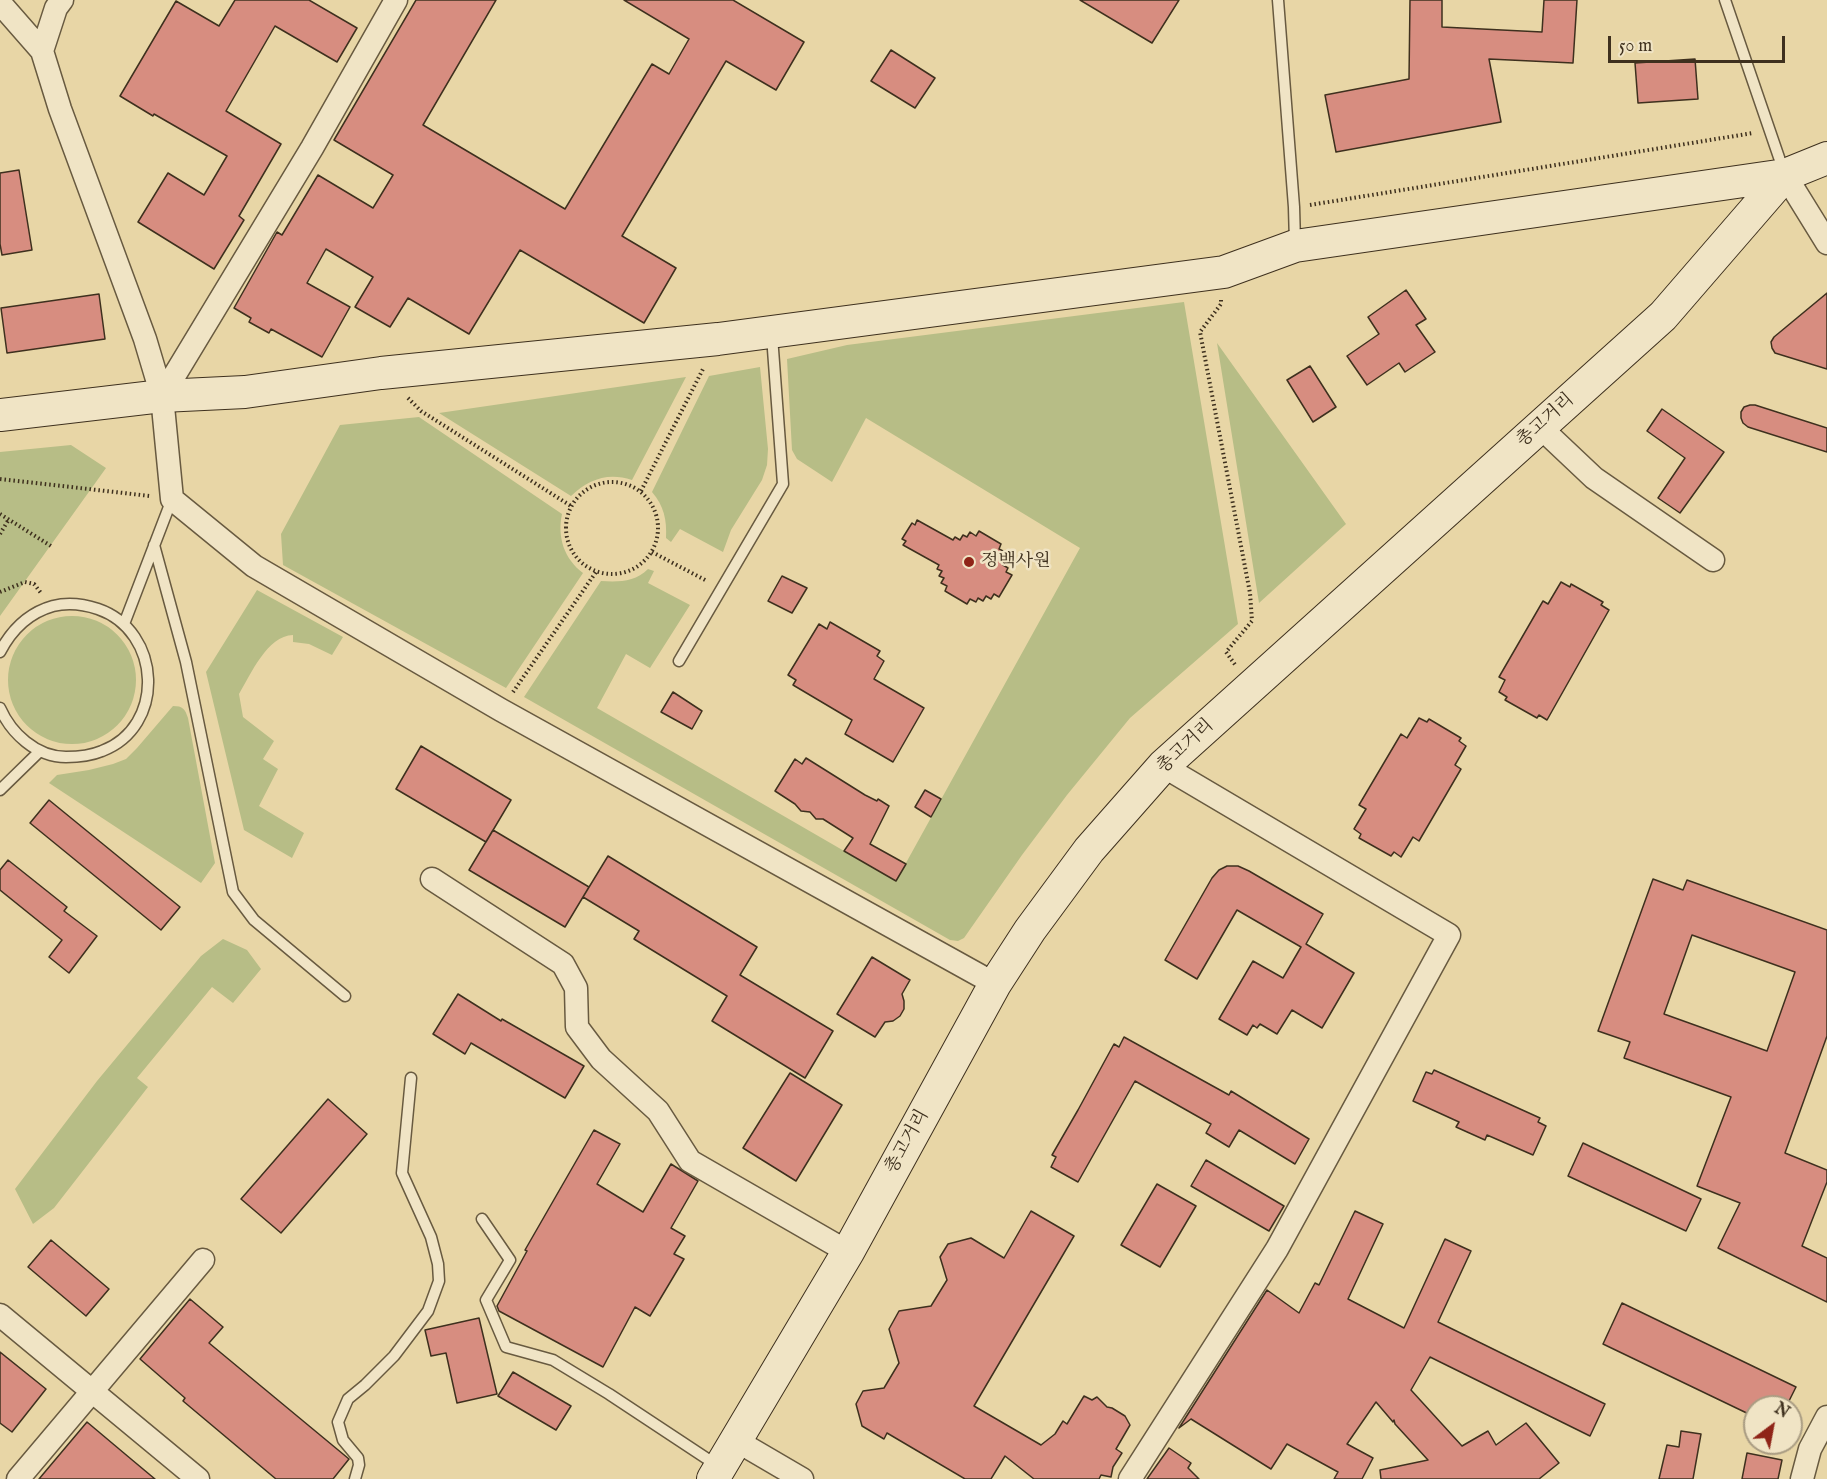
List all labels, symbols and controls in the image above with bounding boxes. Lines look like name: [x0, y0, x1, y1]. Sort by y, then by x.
scale bar: [1611, 24, 1788, 62]
text: 50 m: [1619, 35, 1652, 58]
street label: 총고거리: [1513, 390, 1579, 452]
place label: 정백사원: [981, 551, 1051, 573]
marker: 정백사원: [962, 555, 976, 569]
street label: 총고거리: [1153, 715, 1219, 779]
street label: 총고거리: [882, 1106, 934, 1178]
north arrow: [1743, 1395, 1803, 1455]
text: N: [1770, 1399, 1793, 1424]

